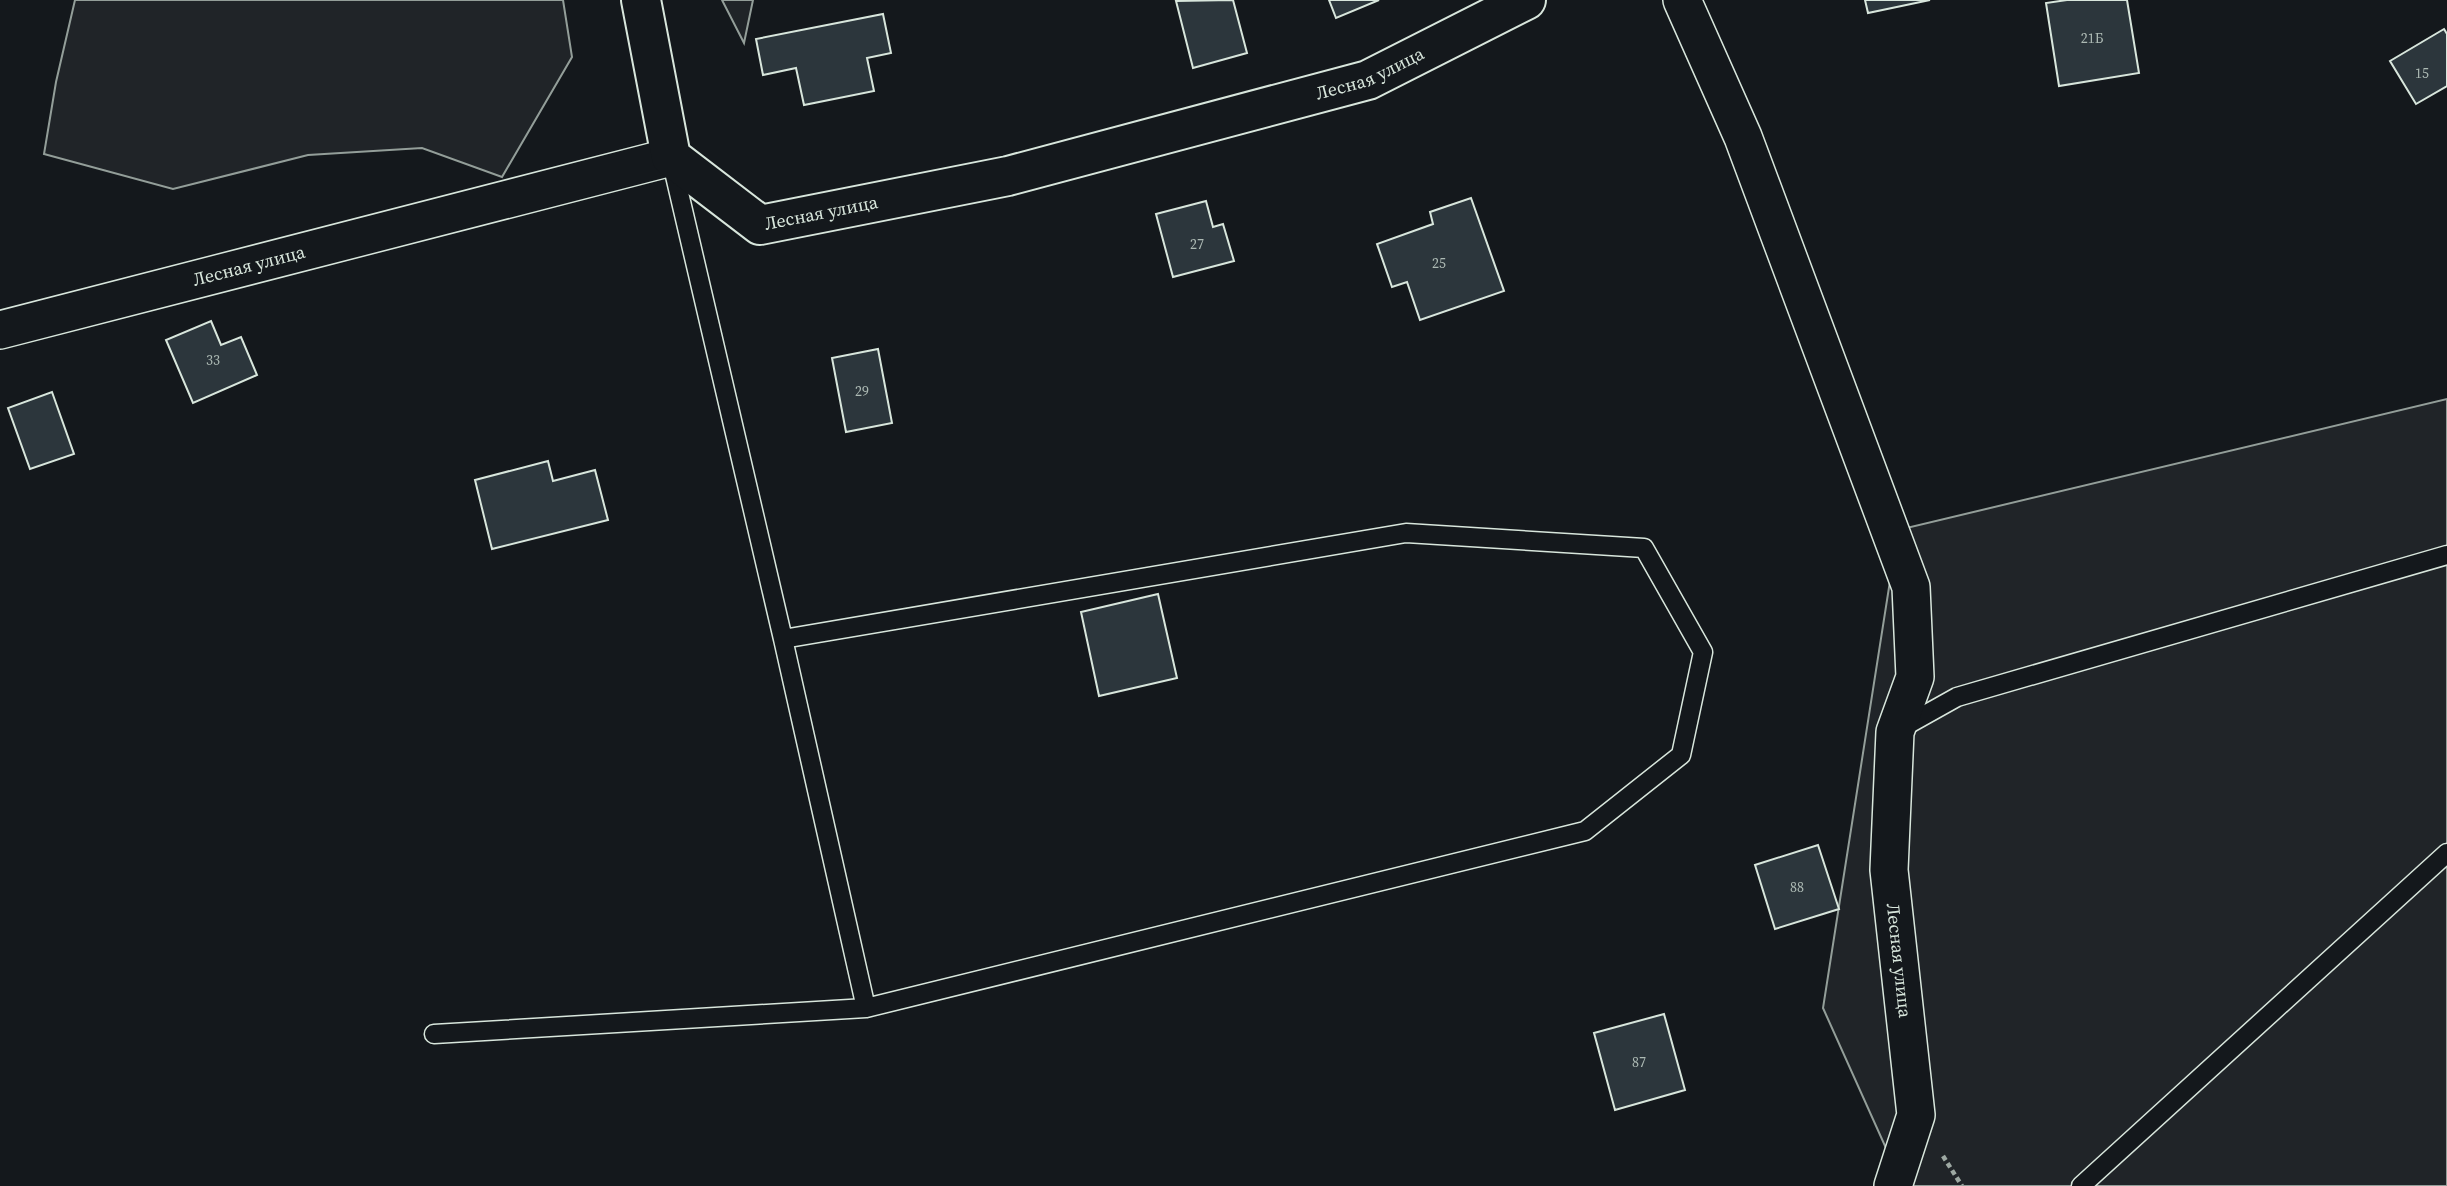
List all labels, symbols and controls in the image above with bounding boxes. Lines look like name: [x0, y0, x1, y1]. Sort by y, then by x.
house number: 21Б: [2081, 28, 2104, 48]
street label: Лесная улица: [1313, 40, 1429, 105]
house number: 15: [2415, 63, 2429, 83]
street label: Лесная улица: [762, 189, 881, 236]
house number: 27: [1190, 234, 1204, 254]
street label: Лесная улица: [190, 239, 308, 292]
house number: 25: [1432, 253, 1446, 273]
house number: 33: [206, 350, 220, 370]
house number: 29: [855, 381, 869, 401]
house number: 88: [1790, 877, 1804, 897]
street label: Лесная улица: [1881, 902, 1918, 1020]
house number: 87: [1632, 1052, 1646, 1072]

